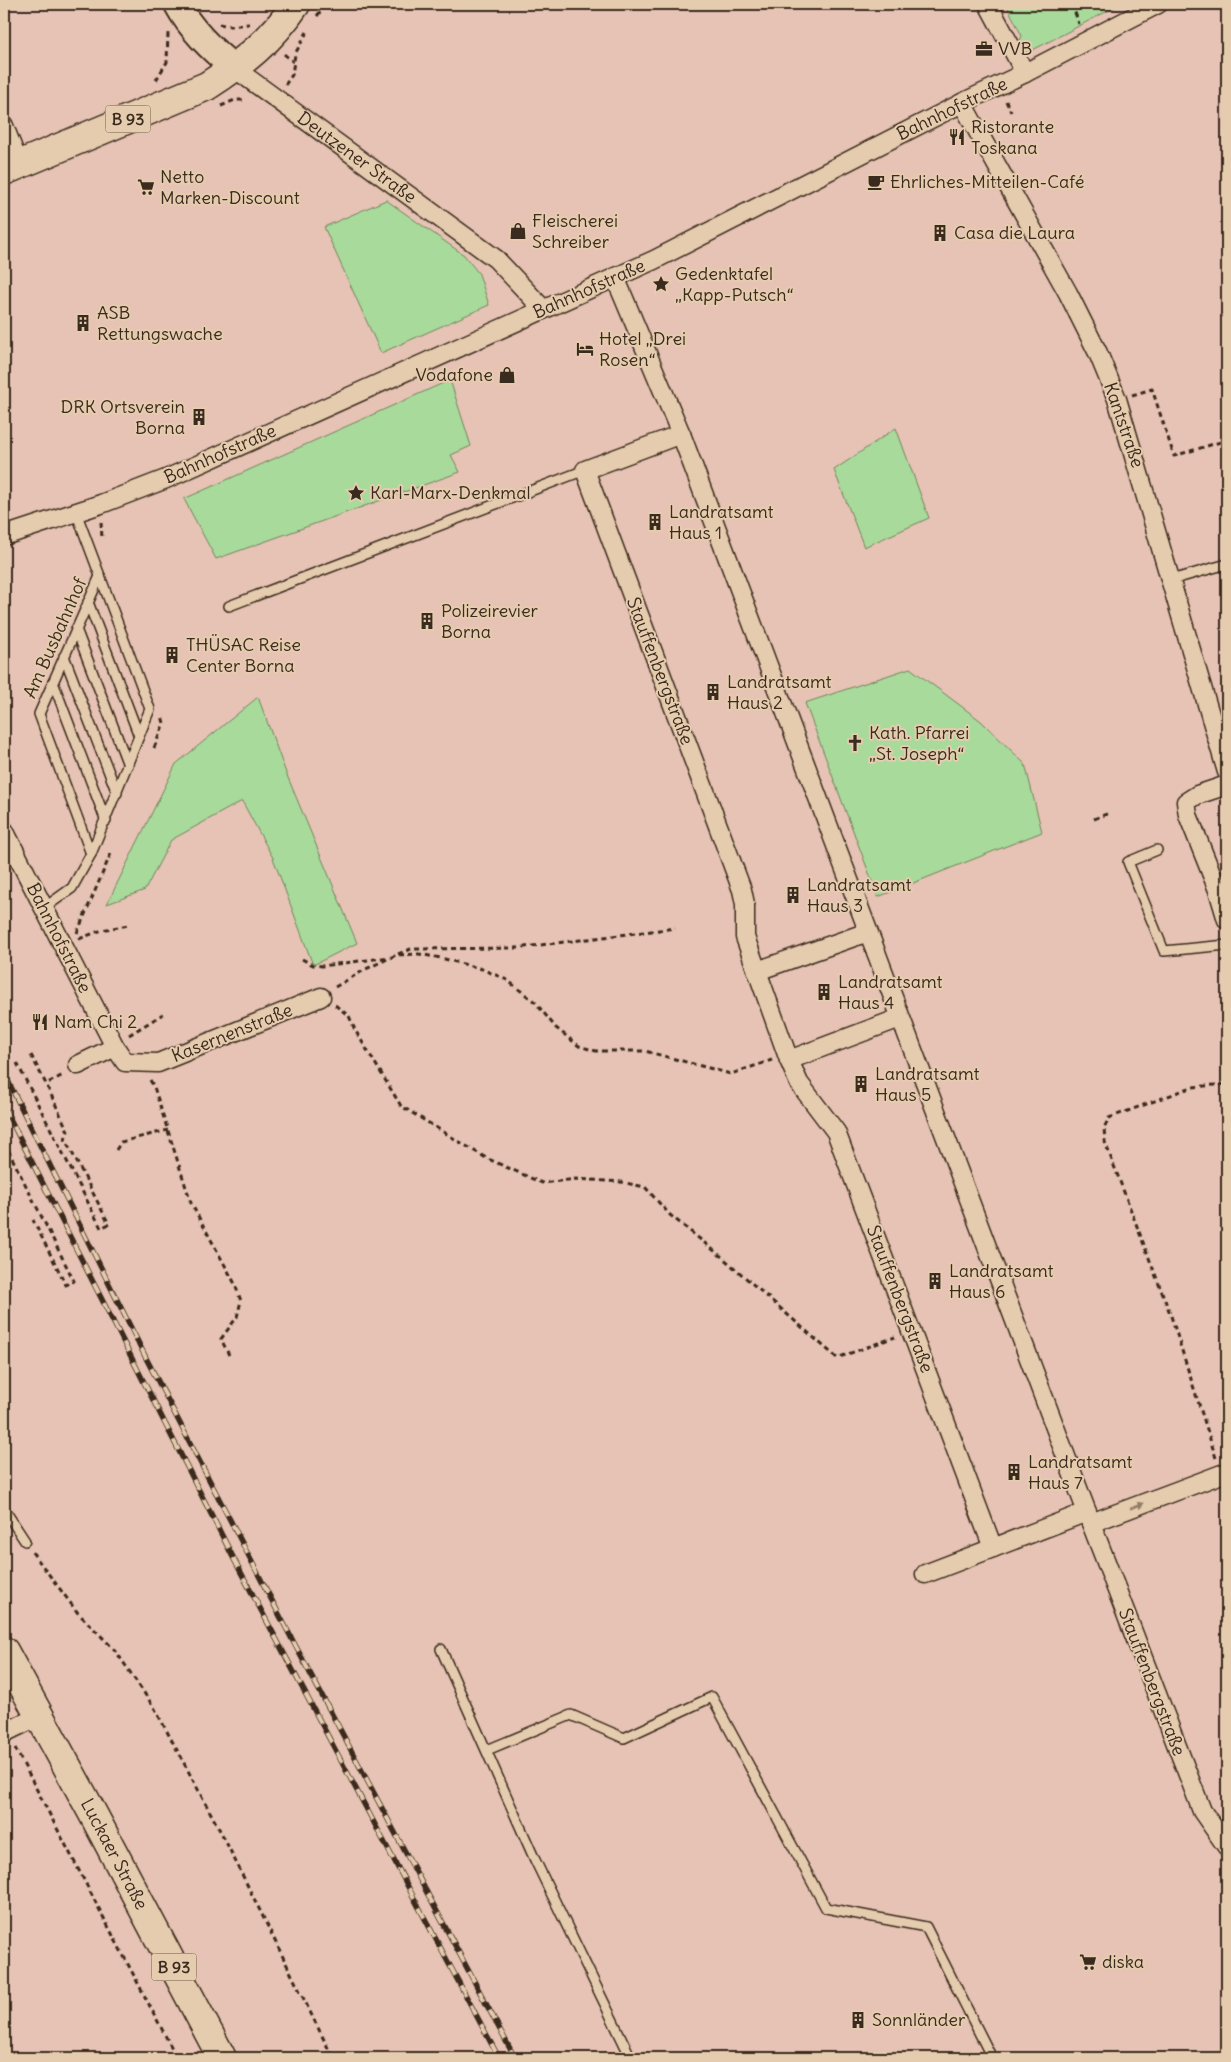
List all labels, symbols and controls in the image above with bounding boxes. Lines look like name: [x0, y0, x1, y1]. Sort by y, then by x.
place label: VVB: [998, 37, 1032, 60]
office icon: VVB: [974, 39, 994, 59]
street label: Bahnhofstraße: [893, 72, 1011, 145]
road number: B 93: [106, 106, 150, 132]
street label: Deutzener Straße: [293, 106, 421, 208]
place label: Ristorante Toskana: [971, 115, 1054, 159]
restaurant icon: Ristorante Toskana: [947, 127, 967, 147]
place label: Netto Marken-Discount: [160, 165, 300, 209]
place label: Ehrliches-Mitteilen-Café: [890, 170, 1084, 193]
cafe icon: Ehrliches-Mitteilen-Café: [866, 172, 886, 192]
supermarket icon: Netto Marken-Discount: [136, 177, 156, 197]
place label: Fleischerei Schreiber: [532, 209, 618, 253]
shop icon: Fleischerei Schreiber: [508, 221, 528, 241]
place label: Casa die Laura: [954, 221, 1075, 244]
building icon: Casa die Laura: [930, 223, 950, 243]
street label: Bahnhofstraße: [529, 254, 648, 324]
place label: Gedenktafel „Kapp-Putsch“: [675, 262, 794, 306]
place icon: Gedenktafel „Kapp-Putsch“: [651, 274, 671, 294]
place label: ASB Rettungswache: [97, 301, 223, 345]
building icon: ASB Rettungswache: [73, 313, 93, 333]
place label: Hotel „Drei Rosen“: [599, 327, 686, 371]
hotel icon: Hotel „Drei Rosen“: [575, 339, 595, 359]
place label: Vodafone: [416, 363, 493, 386]
shop icon: Vodafone: [497, 365, 517, 385]
street label: Kantstraße: [1099, 379, 1150, 471]
place label: DRK Ortsverein Borna: [60, 395, 185, 439]
building icon: DRK Ortsverein Borna: [189, 407, 209, 427]
street label: Bahnhofstraße: [160, 419, 279, 489]
place label: Karl-Marx-Denkmal: [370, 481, 530, 504]
place icon: Karl-Marx-Denkmal: [346, 483, 366, 503]
place label: Landratsamt Haus 1: [669, 500, 774, 544]
building icon: Landratsamt Haus 1: [645, 512, 665, 532]
street label: Am Busbahnhof: [18, 573, 92, 702]
street label: Stauffenbergstraße: [622, 594, 699, 748]
place label: Polizeirevier Borna: [441, 599, 539, 643]
building icon: Polizeirevier Borna: [417, 611, 437, 631]
place label: THÜSAC Reise Center Borna: [186, 633, 301, 677]
building icon: THÜSAC Reise Center Borna: [162, 645, 182, 665]
place label: Landratsamt Haus 2: [727, 670, 832, 714]
building icon: Landratsamt Haus 2: [703, 682, 723, 702]
place label: Kath. Pfarrei „St. Joseph“: [869, 721, 969, 765]
church icon: Kath. Pfarrei „St. Joseph“: [845, 733, 865, 753]
place label: Landratsamt Haus 3: [807, 873, 912, 917]
street label: Bahnhofstraße: [22, 879, 97, 997]
building icon: Landratsamt Haus 3: [783, 885, 803, 905]
place label: Landratsamt Haus 4: [838, 970, 943, 1014]
building icon: Landratsamt Haus 4: [814, 982, 834, 1002]
street label: Kasernenstraße: [168, 998, 296, 1067]
place label: Nam Chi 2: [54, 1010, 137, 1033]
restaurant icon: Nam Chi 2: [30, 1012, 50, 1032]
place label: Landratsamt Haus 5: [875, 1062, 980, 1106]
building icon: Landratsamt Haus 5: [851, 1074, 871, 1094]
street label: Stauffenbergstraße: [862, 1222, 939, 1376]
place label: Landratsamt Haus 6: [949, 1259, 1054, 1303]
building icon: Landratsamt Haus 6: [925, 1271, 945, 1291]
place label: Landratsamt Haus 7: [1028, 1450, 1133, 1494]
building icon: Landratsamt Haus 7: [1004, 1462, 1024, 1482]
one-way arrow: [1130, 1502, 1145, 1510]
street label: Stauffenbergstraße: [1114, 1605, 1191, 1759]
street label: Luckaer Straße: [76, 1794, 153, 1913]
place label: diska: [1102, 1950, 1144, 1973]
supermarket icon: diska: [1078, 1952, 1098, 1972]
road number: B 93: [152, 1954, 196, 1980]
place label: Sonnländer: [872, 2008, 966, 2031]
building icon: Sonnländer: [848, 2010, 868, 2030]

